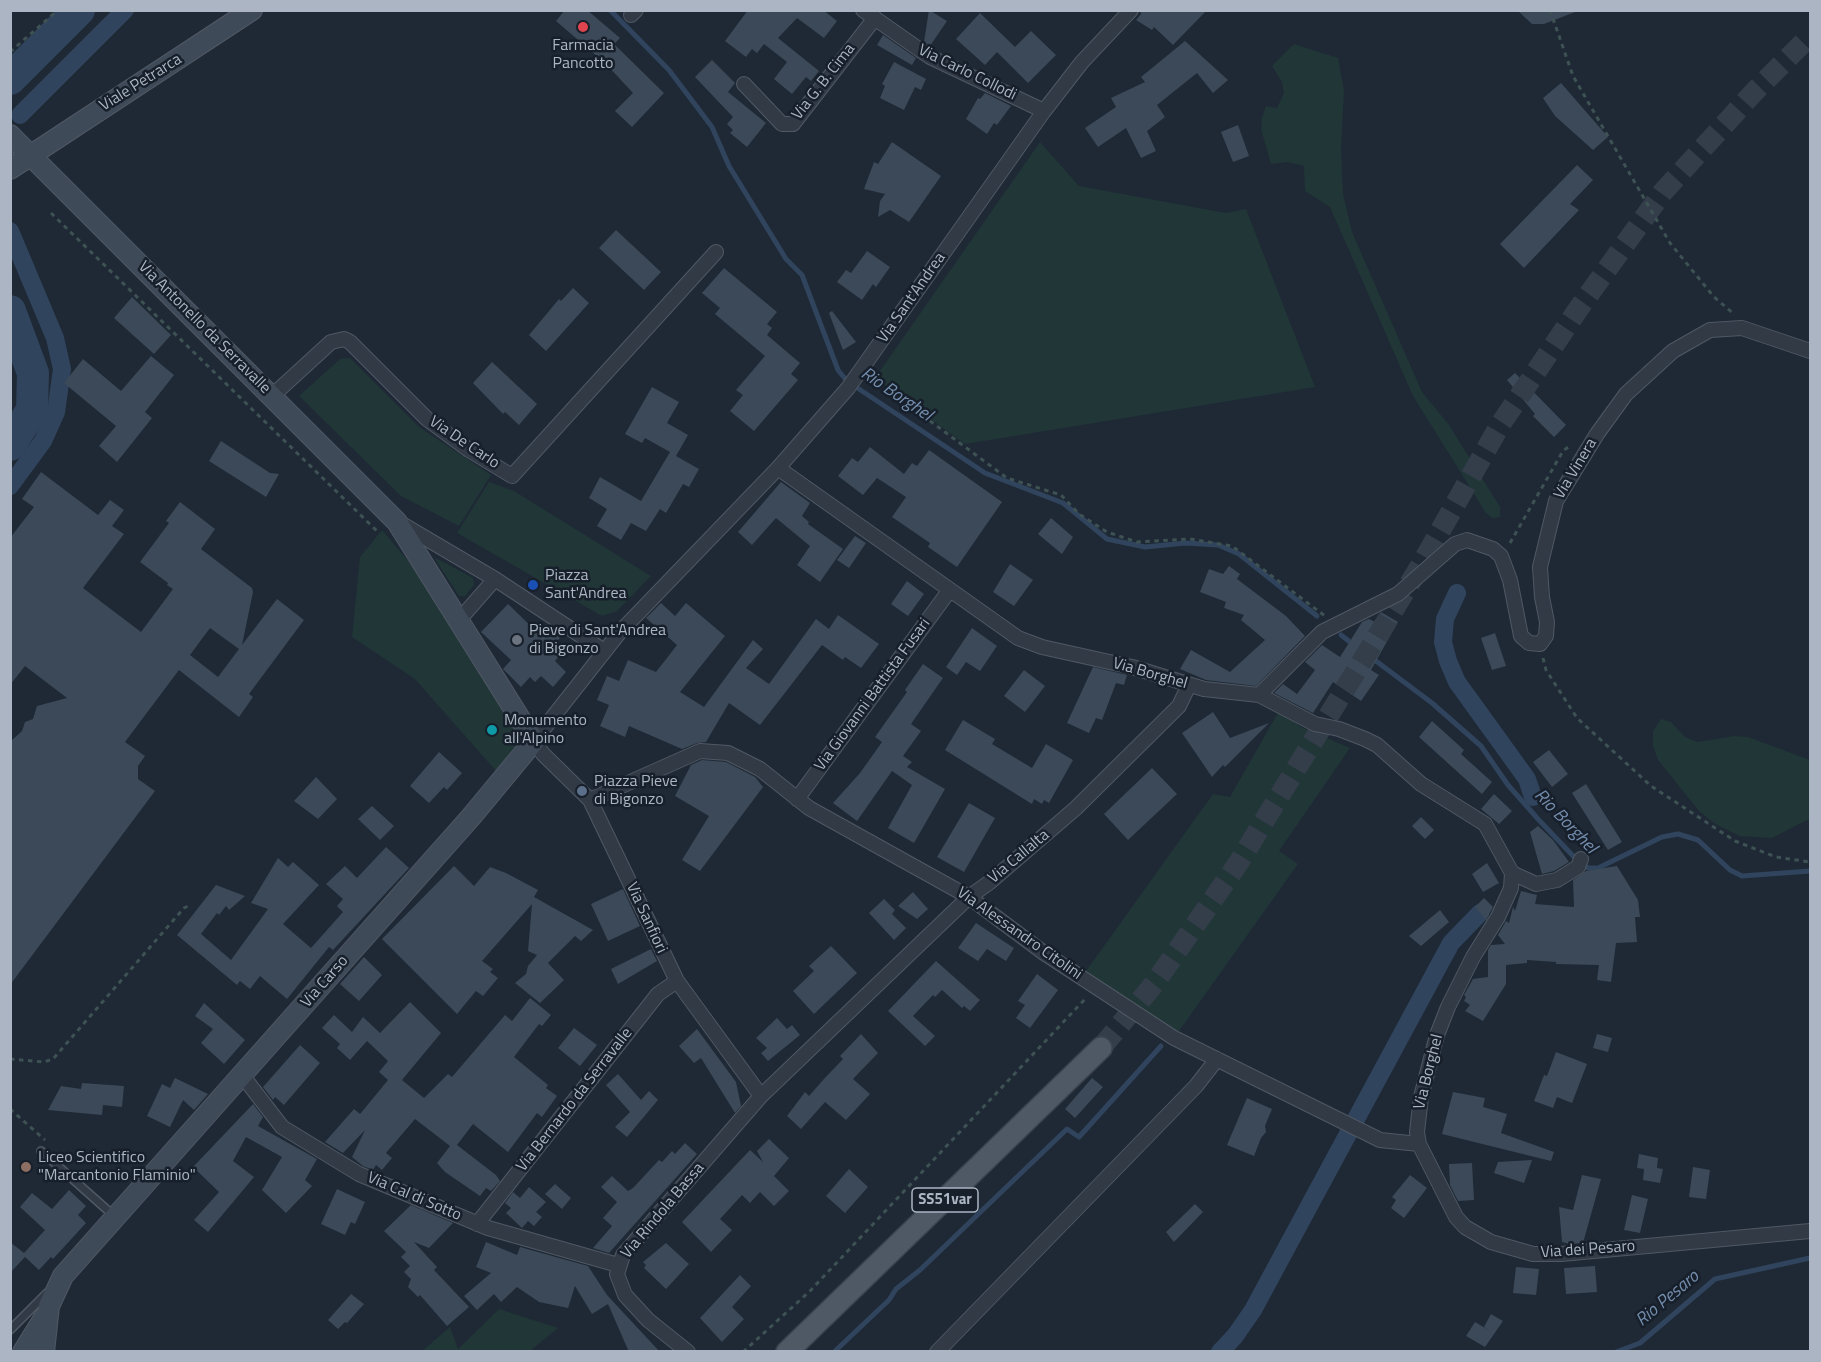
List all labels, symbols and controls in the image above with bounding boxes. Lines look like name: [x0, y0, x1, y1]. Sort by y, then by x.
marker: Farmacia Pancotto: [576, 20, 590, 34]
place label: Farmacia Pancotto: [552, 36, 614, 74]
street label: Via G. B. Cima: [788, 40, 860, 124]
street label: Via Carlo Collodi: [915, 41, 1019, 105]
street label: Viale Petrarca: [96, 50, 186, 116]
street label: Via Sant'Andrea: [874, 249, 950, 347]
street label: Via Antonello da Serravalle: [134, 258, 274, 398]
water label: Rio Borghel: [856, 363, 936, 427]
street label: Via De Carlo: [425, 412, 503, 474]
street label: Via Vinera: [1550, 435, 1602, 503]
place label: Piazza Sant'Andrea: [545, 566, 627, 604]
marker: Piazza Sant'Andrea: [526, 578, 540, 592]
street label: Via Giovanni Battista Fusari: [811, 615, 935, 775]
place label: Pieve di Sant'Andrea di Bigonzo: [529, 621, 666, 659]
marker: Pieve di Sant'Andrea di Bigonzo: [510, 633, 524, 647]
street label: Via Borghel: [1111, 654, 1189, 694]
place label: Monumento all'Alpino: [504, 711, 587, 749]
marker: Monumento all'Alpino: [485, 723, 499, 737]
place label: Piazza Pieve di Bigonzo: [594, 772, 678, 810]
marker: Piazza Pieve di Bigonzo: [575, 784, 589, 798]
water label: Rio Borghel: [1529, 785, 1601, 859]
street label: Via Callalta: [985, 826, 1053, 888]
street label: Via Sanfiori: [621, 880, 671, 956]
street label: Via Alessandro Citolini: [953, 884, 1085, 984]
street label: Via Carso: [297, 952, 353, 1012]
street label: Via Bernardo da Serravalle: [513, 1024, 637, 1176]
street label: Via Borghel: [1410, 1032, 1448, 1112]
place label: Liceo Scientifico "Marcantonio Flaminio": [38, 1148, 196, 1186]
street label: Via Rindola Bassa: [617, 1159, 709, 1263]
marker: Liceo Scientifico "Marcantonio Flaminio": [19, 1160, 33, 1174]
street label: Via Cal di Sotto: [364, 1169, 464, 1225]
road number: SS51var: [912, 1188, 978, 1212]
street label: Via dei Pesaro: [1540, 1237, 1636, 1263]
water label: Rio Pesaro: [1632, 1266, 1704, 1332]

